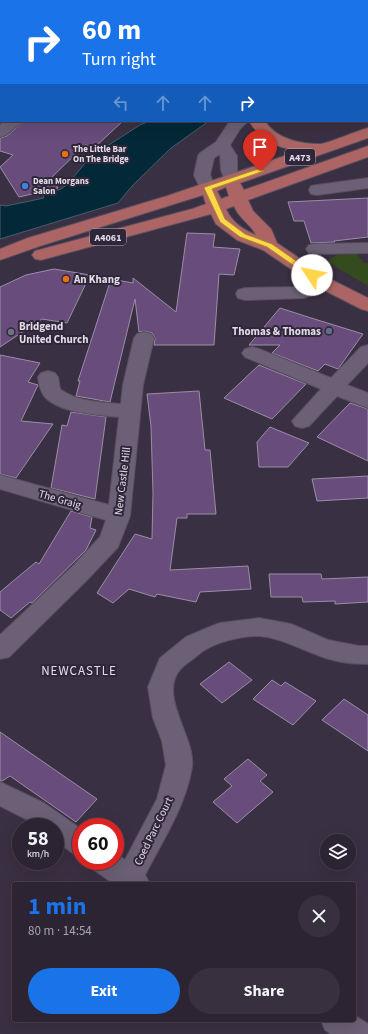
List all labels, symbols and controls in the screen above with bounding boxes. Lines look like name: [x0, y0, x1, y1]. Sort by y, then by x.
text: 60 m: [82, 10, 141, 50]
icon: right: [16, 16, 68, 68]
text: Turn right: [82, 47, 156, 72]
icon: left: [110, 92, 132, 114]
icon: ahead: [152, 92, 174, 114]
icon: ahead: [194, 92, 216, 114]
icon: right: [236, 92, 258, 114]
pin: [243, 130, 277, 171]
icon: arrive: [249, 136, 271, 158]
place label: The Little Bar On The Bridge: [73, 143, 129, 166]
marker: The Little Bar On The Bridge: [60, 149, 70, 159]
road number: A473: [285, 149, 315, 165]
place label: Dean Morgans Salon: [33, 175, 89, 198]
marker: Dean Morgans Salon: [20, 181, 30, 191]
road number: A4061: [90, 229, 126, 245]
position arrow: [291, 254, 333, 296]
place label: An Khang: [73, 272, 120, 287]
marker: An Khang: [61, 274, 71, 284]
place label: Bridgend United Church: [19, 319, 88, 347]
place label: Thomas & Thomas: [232, 324, 321, 339]
marker: Thomas & Thomas: [324, 326, 334, 336]
marker: Bridgend United Church: [6, 327, 16, 337]
street label: New Castle Hill: [111, 446, 134, 516]
street label: The Graig: [37, 486, 83, 513]
district label: NEWCASTLE: [41, 662, 117, 680]
street label: Coed Parc Court: [130, 794, 177, 868]
speed limit sign: 60: [72, 818, 124, 870]
text: 58: [27, 825, 49, 853]
map controls: [320, 834, 356, 870]
button: layers: [320, 834, 356, 870]
text: km/h: [27, 847, 49, 861]
text: 1 min: [28, 889, 86, 924]
button: close: [298, 895, 340, 937]
text: 80 m · 14:54: [28, 922, 92, 940]
button: Exit: [28, 968, 180, 1014]
button: Share: [188, 968, 340, 1014]

